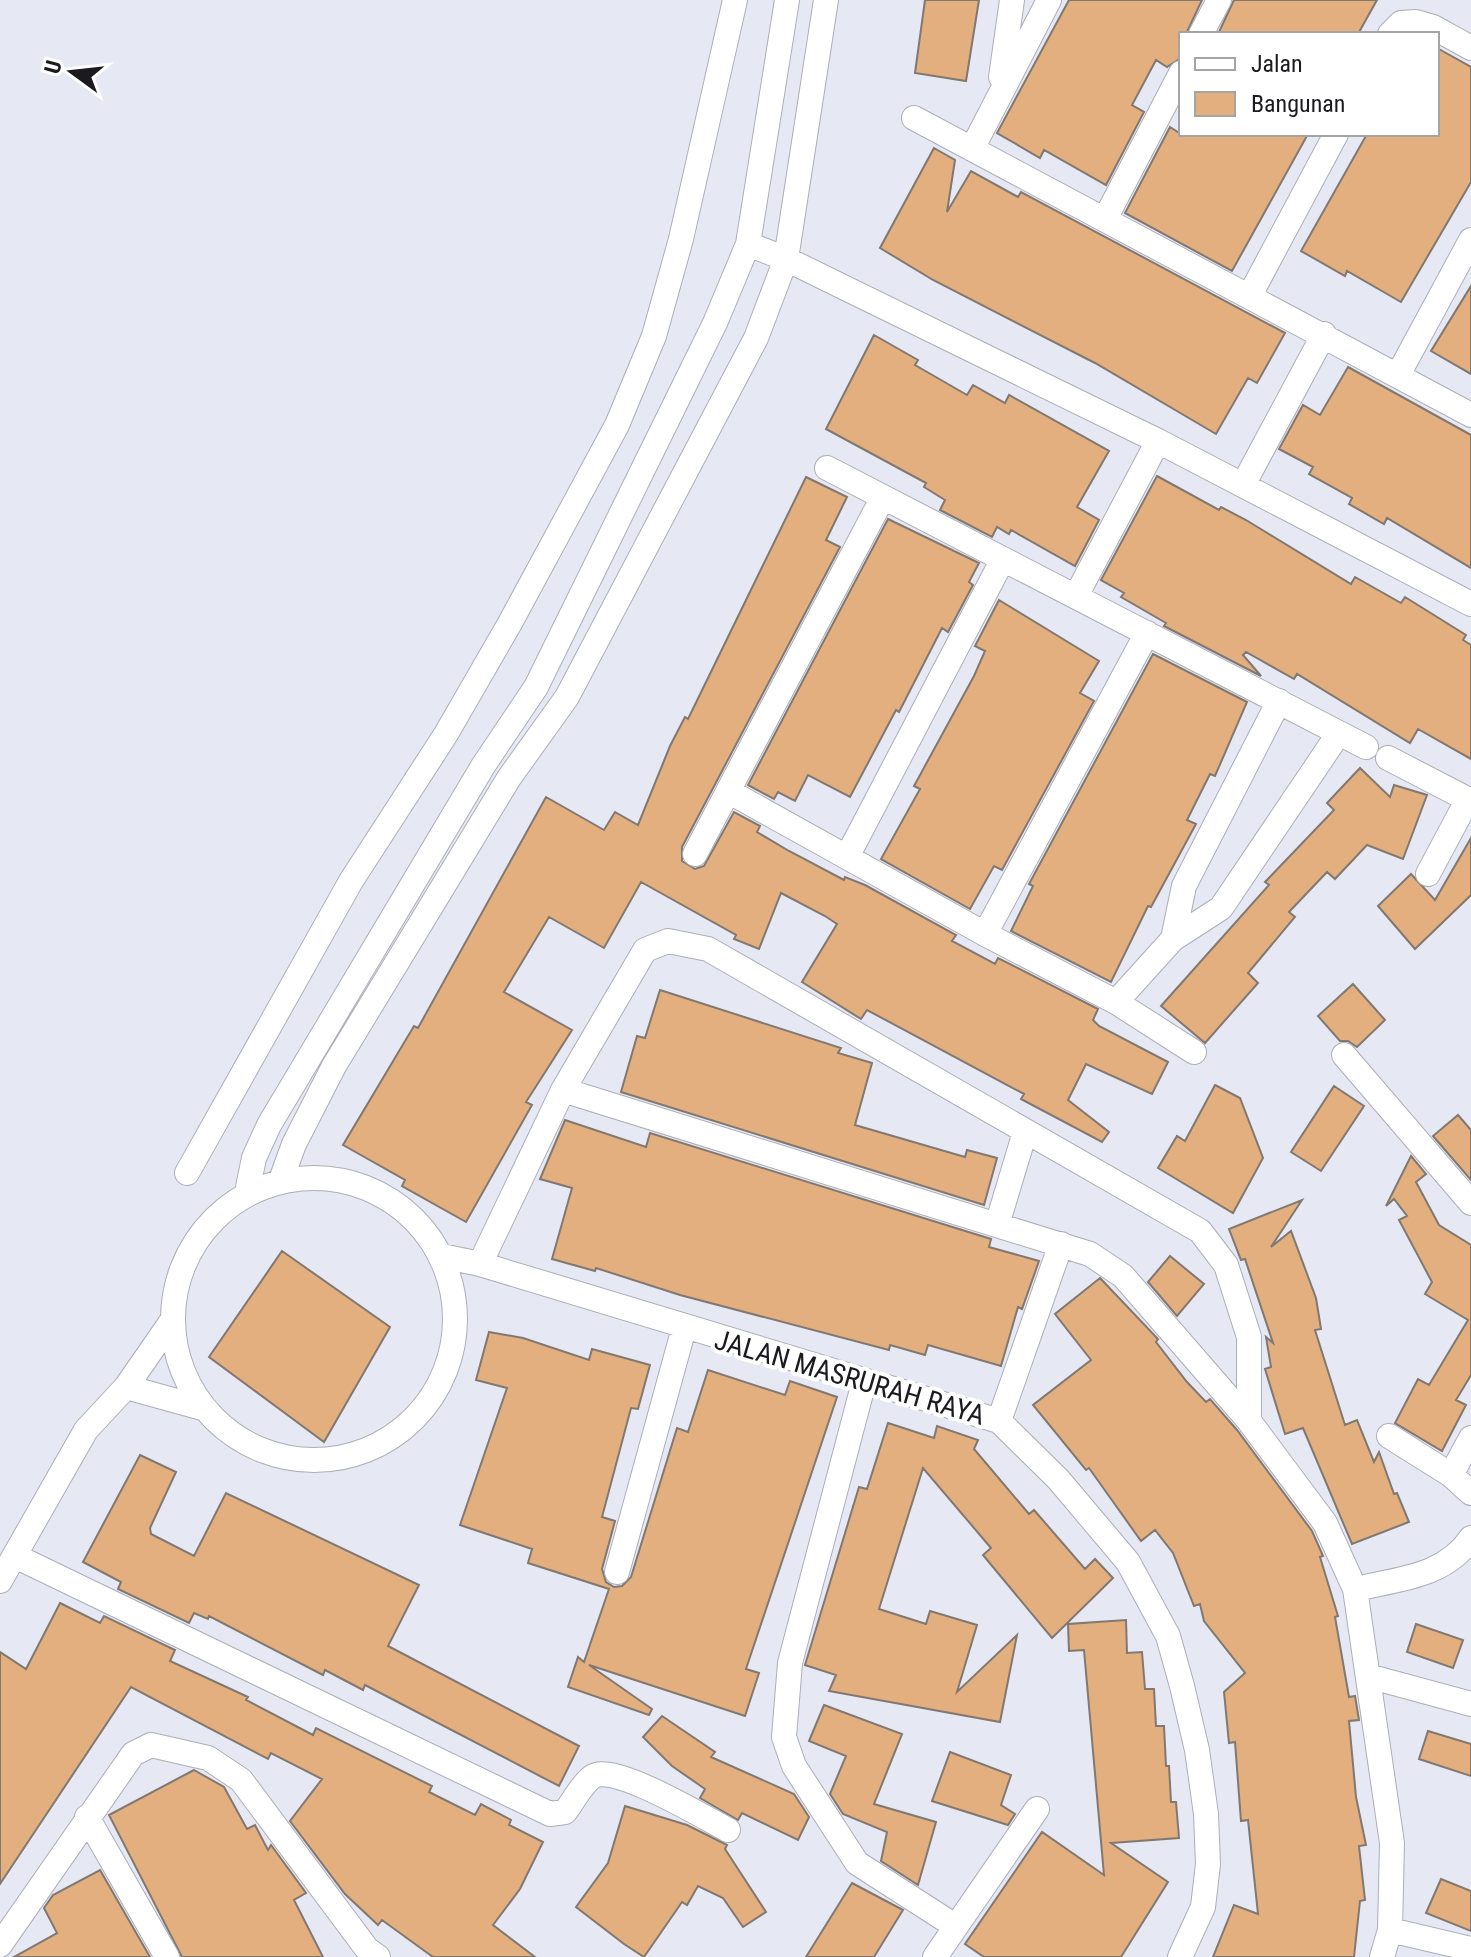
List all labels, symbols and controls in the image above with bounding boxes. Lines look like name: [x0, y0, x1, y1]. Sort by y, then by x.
north arrow: [32, 32, 112, 112]
legend: [1179, 32, 1439, 136]
text: Jalan: [1251, 50, 1303, 78]
text: U: [39, 58, 67, 76]
text: Bangunan: [1251, 90, 1345, 118]
street label: JALAN MASRURAH RAYA: [711, 1323, 989, 1432]

